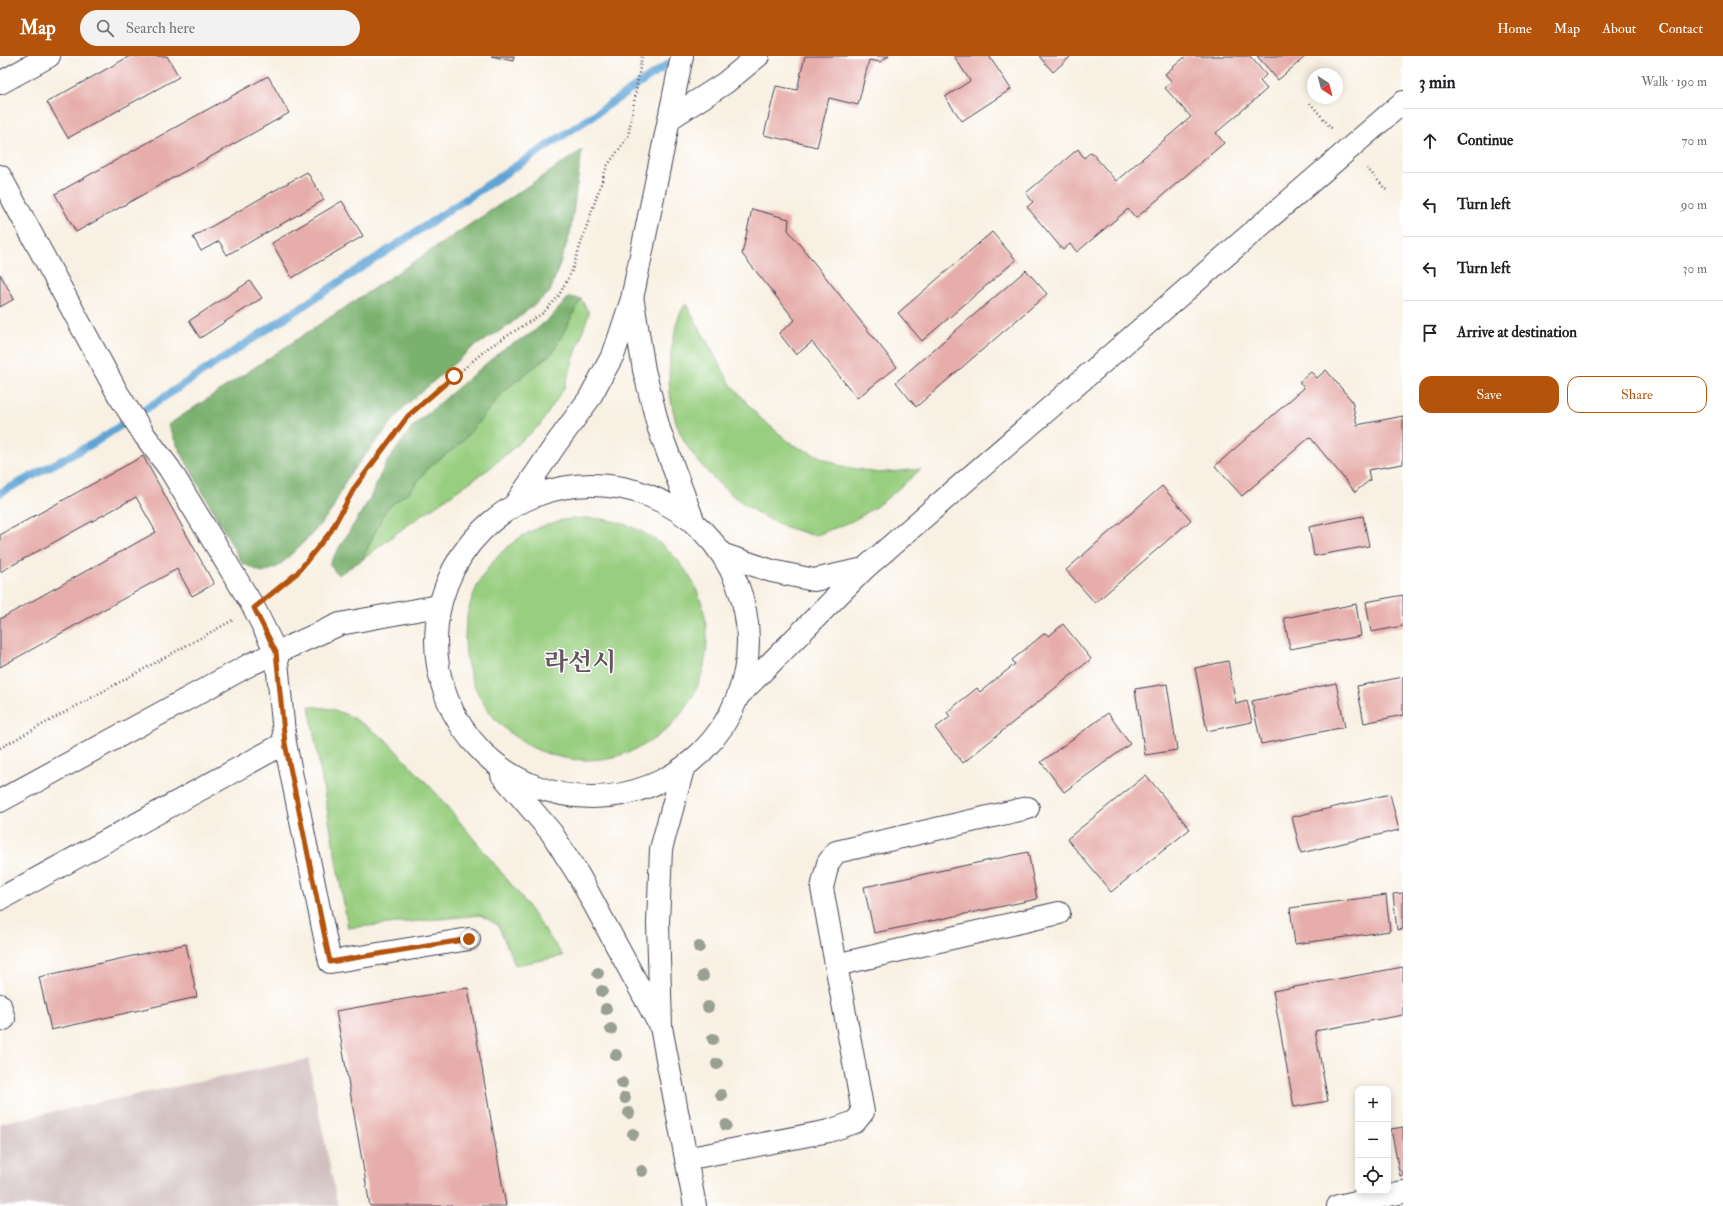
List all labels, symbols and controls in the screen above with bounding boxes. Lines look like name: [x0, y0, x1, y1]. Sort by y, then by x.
search box: [80, 10, 360, 46]
text: Map: [20, 16, 56, 40]
icon: search: [94, 17, 116, 39]
text: Search here: [126, 19, 195, 38]
text: Home: [1497, 20, 1532, 37]
text: Map: [1554, 20, 1580, 37]
text: About: [1602, 20, 1636, 37]
text: Contact: [1658, 20, 1703, 37]
north arrow: [1307, 68, 1343, 104]
text: 3 min: [1419, 72, 1456, 93]
text: Walk · 190 m: [1641, 74, 1707, 90]
icon: ahead: [1419, 130, 1441, 152]
text: Continue: [1457, 131, 1513, 150]
text: 70 m: [1682, 133, 1707, 149]
icon: left: [1419, 194, 1441, 216]
text: Turn left: [1457, 195, 1511, 214]
text: 90 m: [1681, 197, 1707, 213]
icon: left: [1419, 258, 1441, 280]
text: Turn left: [1457, 259, 1511, 278]
text: 30 m: [1683, 261, 1707, 277]
icon: arrive: [1419, 322, 1441, 344]
text: Arrive at destination: [1457, 323, 1577, 342]
route start: [445, 367, 463, 385]
button: Save: [1419, 376, 1559, 413]
button: Share: [1567, 376, 1707, 413]
district label: 라선시: [544, 647, 616, 678]
route end: [460, 930, 478, 948]
map controls: [1355, 1086, 1391, 1194]
button: +: [1355, 1086, 1391, 1122]
button: −: [1355, 1122, 1391, 1158]
button: locate: [1355, 1158, 1391, 1194]

